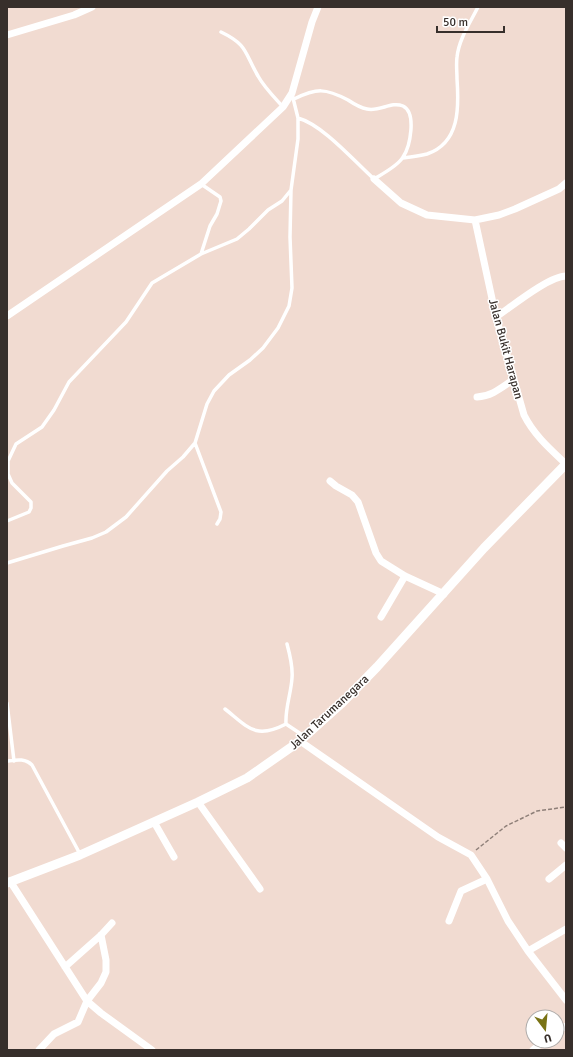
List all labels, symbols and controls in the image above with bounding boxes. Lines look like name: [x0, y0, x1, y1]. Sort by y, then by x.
scale bar: [437, 8, 504, 34]
text: 50 m: [443, 15, 468, 30]
street label: Jalan Bukit Harapan: [485, 297, 526, 401]
street label: Jalan Tarumanegara: [287, 672, 372, 753]
north arrow: [525, 1009, 565, 1049]
text: U: [542, 1031, 553, 1045]

